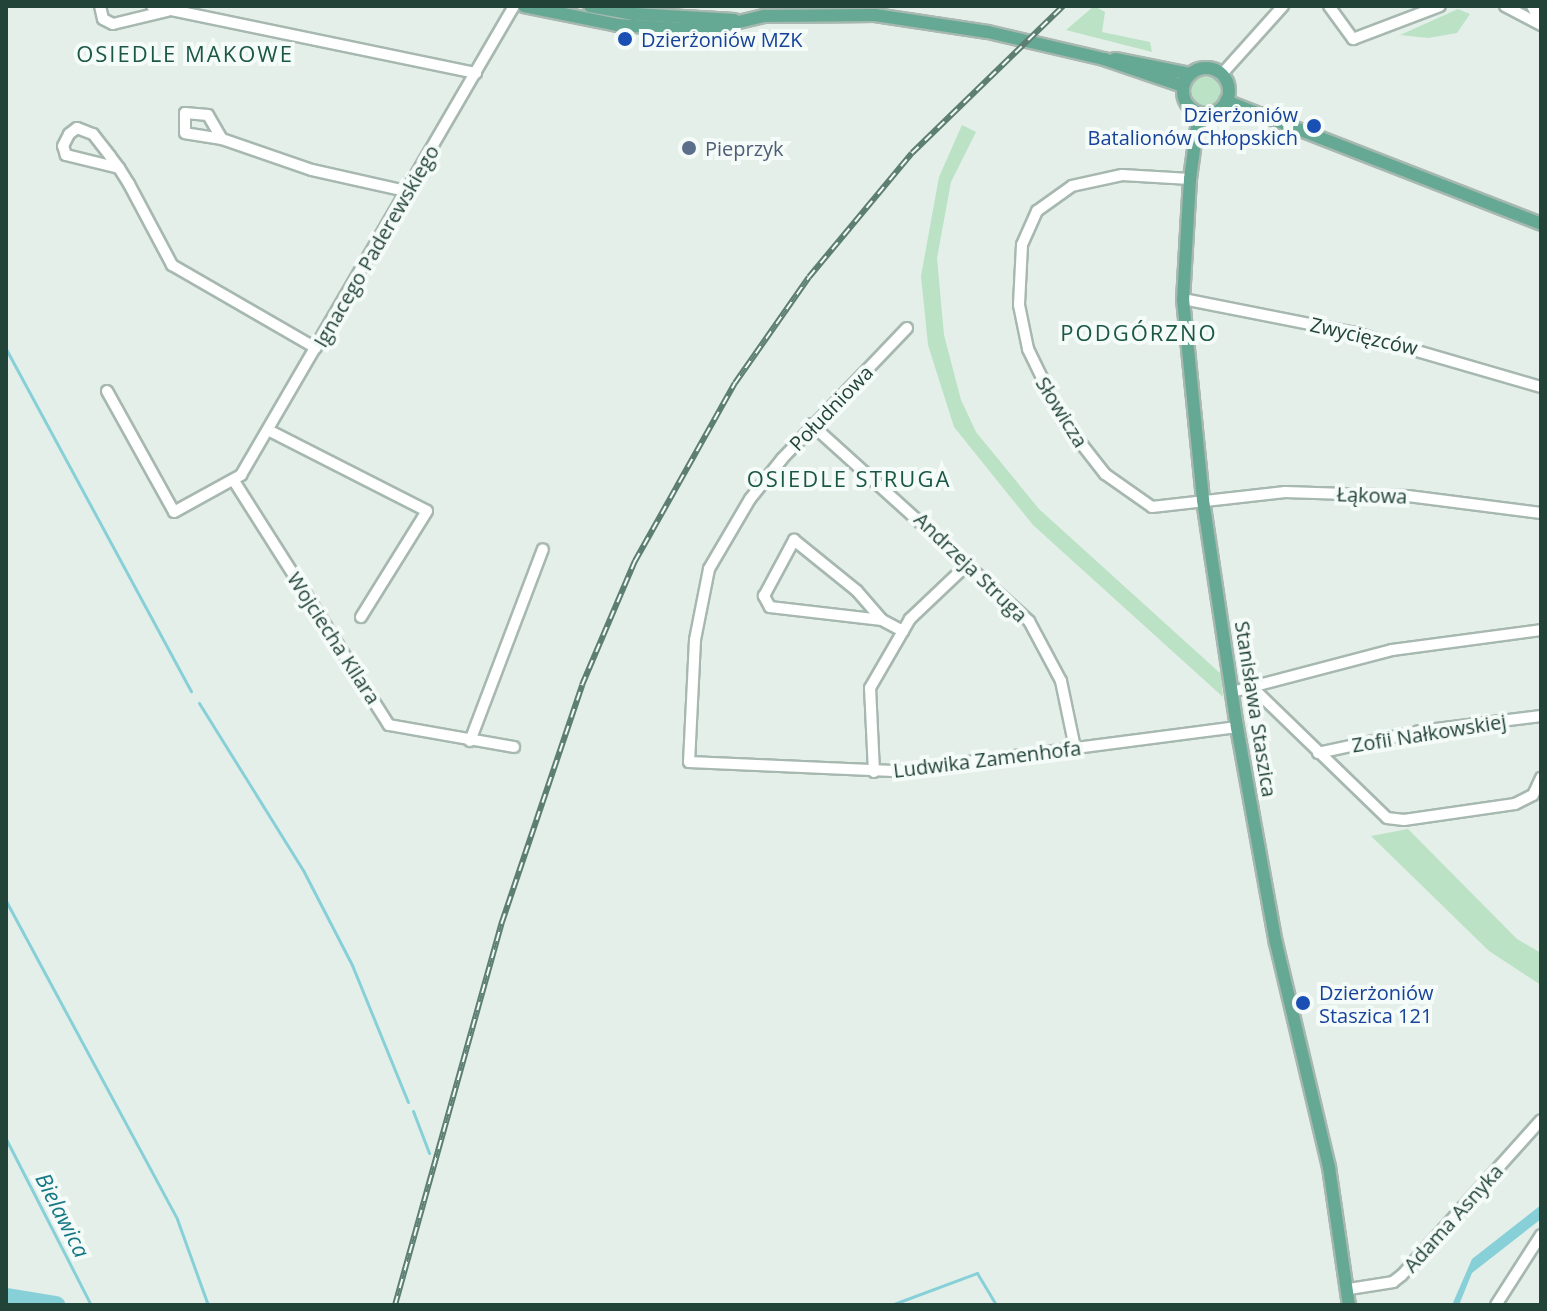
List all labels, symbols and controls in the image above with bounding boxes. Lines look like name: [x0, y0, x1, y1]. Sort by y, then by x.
place label: Dzierżoniów MZK: [641, 27, 802, 51]
marker: Dzierżoniów MZK: [616, 30, 634, 48]
district label: OSIEDLE MAKOWE: [76, 41, 294, 67]
place label: Dzierżoniów Batalionów Chłopskich: [1087, 102, 1298, 149]
marker: Dzierżoniów Batalionów Chłopskich: [1305, 117, 1323, 135]
place label: Pieprzyk: [705, 136, 784, 160]
marker: Pieprzyk: [680, 139, 698, 157]
street label: Ignacego Paderewskiego: [308, 141, 444, 351]
street label: Zwycięzców: [1308, 312, 1420, 360]
district label: PODGÓRZNO: [1060, 320, 1218, 346]
street label: Południowa: [784, 360, 878, 456]
street label: Słowicza: [1031, 372, 1093, 452]
district label: OSIEDLE STRUGA: [747, 466, 951, 492]
street label: Łąkowa: [1336, 482, 1408, 508]
street label: Andrzeja Struga: [910, 507, 1032, 627]
street label: Wojciecha Kilara: [282, 568, 386, 708]
street label: Stanisława Staszica: [1230, 619, 1282, 799]
street label: Zofii Nałkowskiej: [1350, 709, 1508, 757]
street label: Ludwika Zamenhofa: [892, 736, 1082, 782]
place label: Dzierżoniów Staszica 121: [1319, 980, 1434, 1027]
marker: Dzierżoniów Staszica 121: [1294, 994, 1312, 1012]
street label: Adama Asnyka: [1398, 1159, 1508, 1277]
water label: Bielawica: [30, 1168, 96, 1262]

